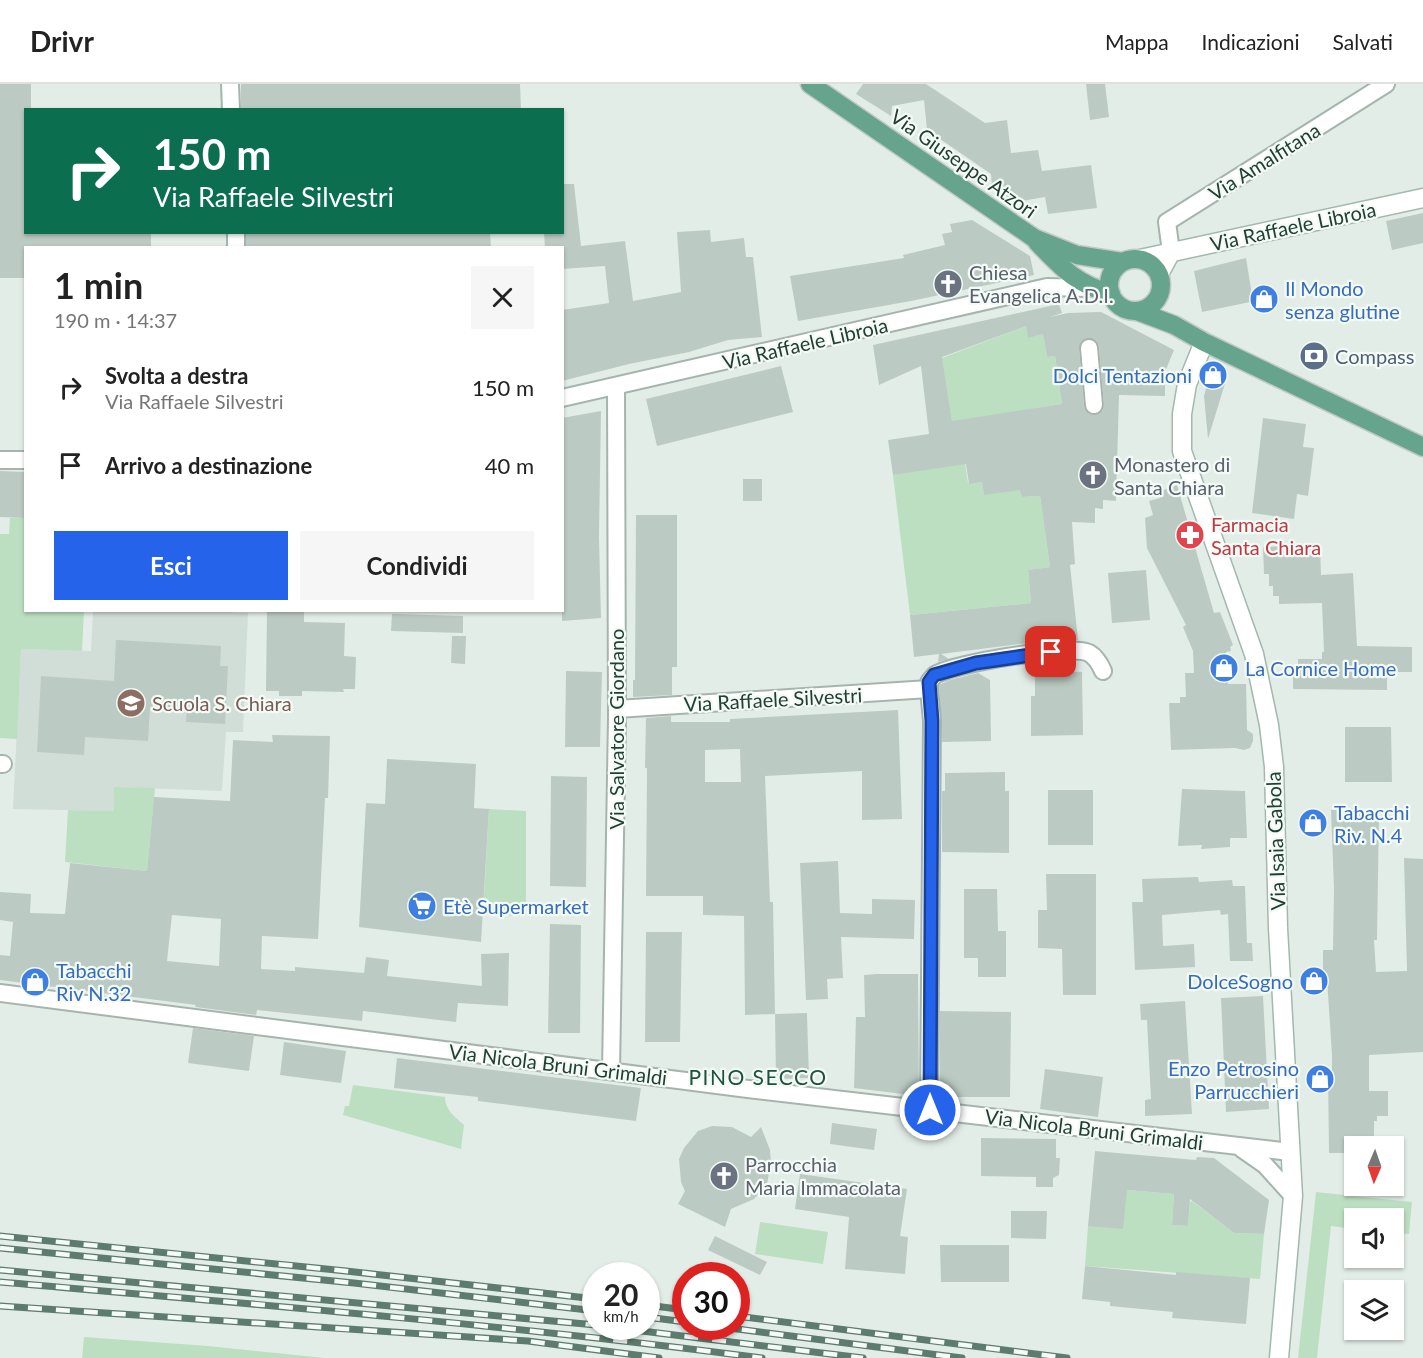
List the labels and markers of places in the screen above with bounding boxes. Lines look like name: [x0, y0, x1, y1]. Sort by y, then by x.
place label: Chiesa Evangelica A.D.I.: [969, 260, 1114, 307]
church icon: Chiesa Evangelica A.D.I.: [932, 268, 964, 300]
place label: Il Mondo senza glutine: [1285, 276, 1400, 323]
shop icon: Il Mondo senza glutine: [1248, 283, 1280, 315]
bank icon: Compass: [1298, 340, 1330, 372]
place label: Compass: [1335, 344, 1414, 368]
shop icon: Dolci Tentazioni: [1197, 359, 1229, 391]
place label: Dolci Tentazioni: [1053, 363, 1192, 387]
place label: Monastero di Santa Chiara: [1114, 452, 1230, 499]
church icon: Monastero di Santa Chiara: [1077, 459, 1109, 491]
place label: Farmacia Santa Chiara: [1211, 512, 1321, 559]
pharmacy icon: Farmacia Santa Chiara: [1174, 519, 1206, 551]
pin: [1025, 626, 1076, 677]
shop icon: La Cornice Home: [1208, 652, 1240, 684]
place label: La Cornice Home: [1245, 656, 1396, 680]
school or university icon: Scuola S. Chiara: [115, 687, 147, 719]
place label: Scuola S. Chiara: [152, 691, 292, 715]
place label: Tabacchi Riv. N.4: [1334, 800, 1410, 847]
shop icon: Tabacchi Riv. N.4: [1297, 807, 1329, 839]
supermarket icon: Etè Supermarket: [406, 890, 438, 922]
place label: Etè Supermarket: [443, 894, 589, 918]
place label: Tabacchi Riv N.32: [56, 958, 132, 1005]
shop icon: DolceSogno: [1298, 965, 1330, 997]
shop icon: Tabacchi Riv N.32: [19, 966, 51, 998]
place label: DolceSogno: [1187, 969, 1293, 993]
place label: Enzo Petrosino Parrucchieri: [1168, 1056, 1299, 1103]
shop icon: Enzo Petrosino Parrucchieri: [1304, 1063, 1336, 1095]
place label: Parrocchia Maria Immacolata: [745, 1152, 901, 1199]
church icon: Parrocchia Maria Immacolata: [708, 1160, 740, 1192]

